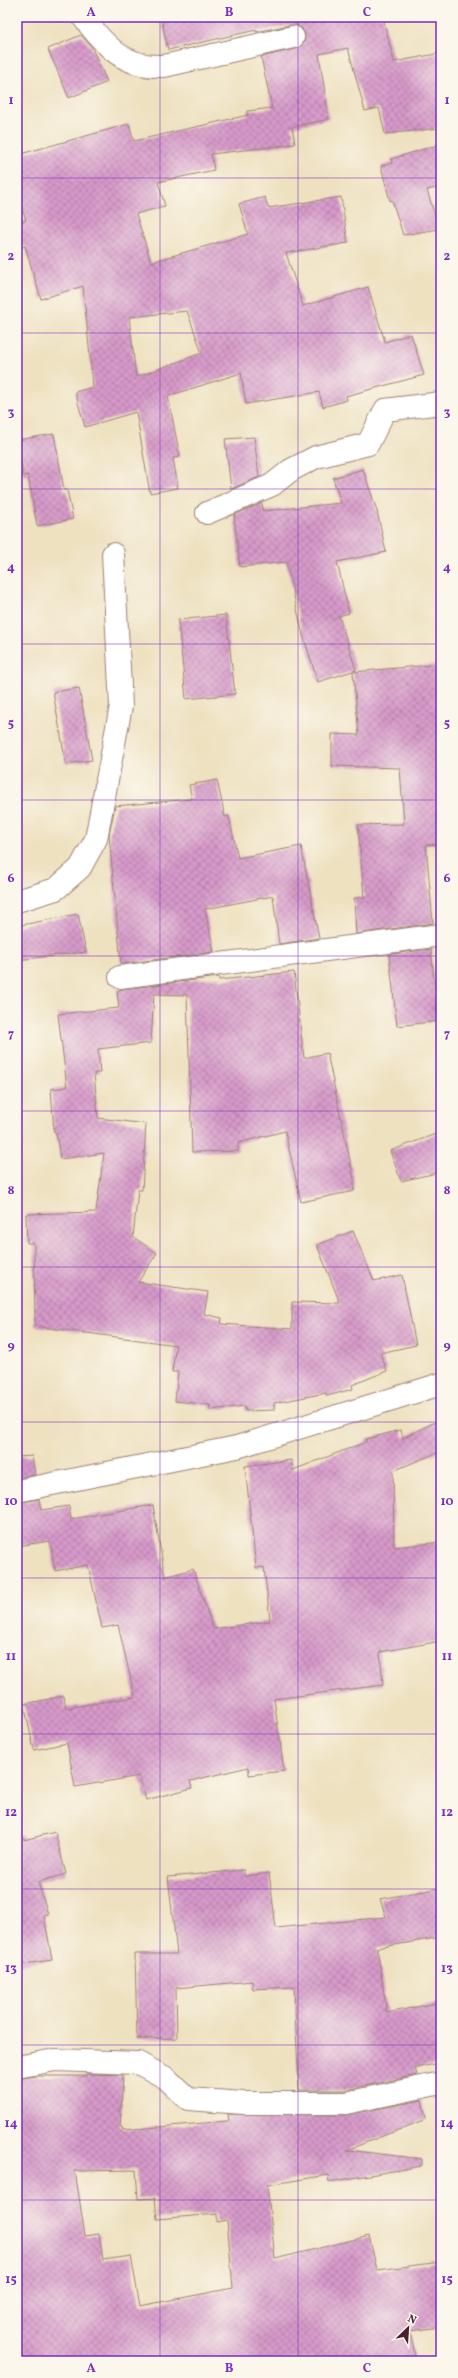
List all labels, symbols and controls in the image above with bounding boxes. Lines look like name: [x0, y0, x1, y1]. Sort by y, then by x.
text: A: [86, 4, 96, 22]
text: B: [225, 4, 234, 22]
text: C: [363, 4, 371, 22]
text: 1: [8, 92, 14, 110]
text: 1: [444, 92, 450, 110]
text: 2: [8, 248, 15, 266]
text: 2: [444, 248, 451, 266]
text: 3: [8, 404, 15, 422]
text: 3: [444, 404, 451, 422]
text: 4: [7, 559, 15, 577]
text: 4: [443, 559, 451, 577]
text: 5: [8, 715, 14, 733]
text: 5: [444, 715, 450, 733]
text: 6: [7, 870, 15, 888]
text: 6: [443, 870, 451, 888]
text: 7: [8, 1026, 14, 1044]
text: 7: [444, 1026, 450, 1044]
text: 8: [7, 1182, 15, 1200]
text: 8: [443, 1182, 451, 1200]
text: 9: [7, 1337, 15, 1355]
text: 9: [443, 1337, 451, 1355]
text: 10: [4, 1493, 18, 1511]
text: 10: [440, 1493, 454, 1511]
text: 11: [6, 1648, 16, 1666]
text: 11: [442, 1648, 452, 1666]
text: 12: [5, 1804, 17, 1822]
text: 12: [441, 1804, 453, 1822]
text: 13: [5, 1960, 17, 1978]
text: 13: [441, 1960, 453, 1978]
text: 14: [4, 2115, 18, 2133]
text: 14: [440, 2115, 454, 2133]
text: 15: [5, 2271, 17, 2289]
text: 15: [441, 2271, 453, 2289]
north arrow: [388, 2308, 428, 2348]
text: N: [405, 2312, 418, 2329]
text: A: [86, 2360, 96, 2378]
text: B: [225, 2360, 234, 2378]
text: C: [363, 2360, 371, 2378]

